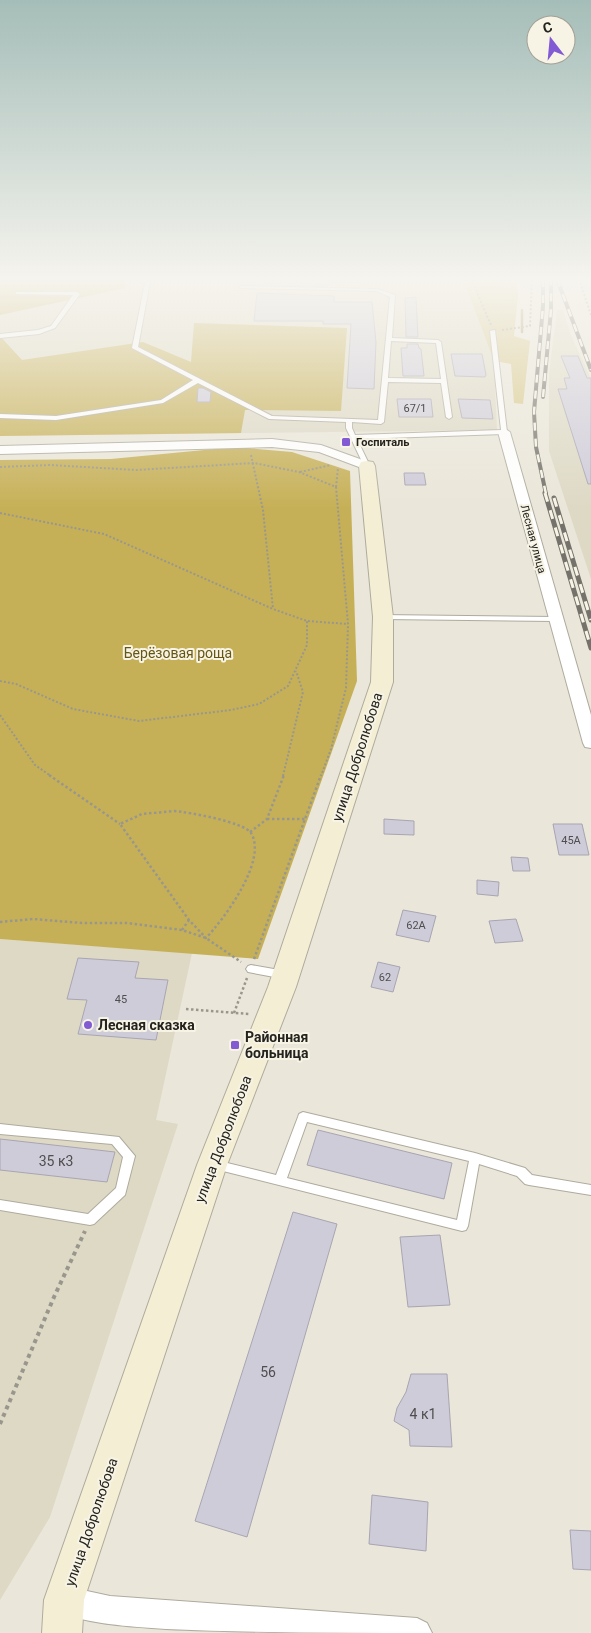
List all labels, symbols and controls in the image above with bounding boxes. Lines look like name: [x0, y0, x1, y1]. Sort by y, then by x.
north arrow: [526, 15, 576, 65]
text: С: [541, 19, 554, 36]
house number: 67/1: [403, 402, 427, 415]
marker: Госпиталь: [340, 436, 352, 448]
place label: Госпиталь: [356, 436, 409, 449]
street label: Лесная улица: [518, 503, 548, 575]
park label: Берёзовая роща: [124, 645, 232, 661]
street label: улица Добролюбова: [329, 690, 385, 824]
house number: 45А: [561, 834, 582, 847]
house number: 62А: [406, 919, 427, 932]
house number: 62: [379, 971, 391, 984]
house number: 45: [115, 993, 127, 1006]
place label: Лесная сказка: [98, 1017, 195, 1033]
marker: Лесная сказка: [82, 1019, 94, 1031]
place label: Районная больница: [245, 1029, 309, 1061]
marker: Районная больница: [229, 1039, 241, 1051]
street label: улица Добролюбова: [191, 1073, 255, 1205]
house number: 35 к3: [39, 1153, 73, 1169]
house number: 56: [260, 1364, 276, 1380]
house number: 4 к1: [410, 1406, 436, 1422]
street label: улица Добролюбова: [62, 1456, 120, 1588]

